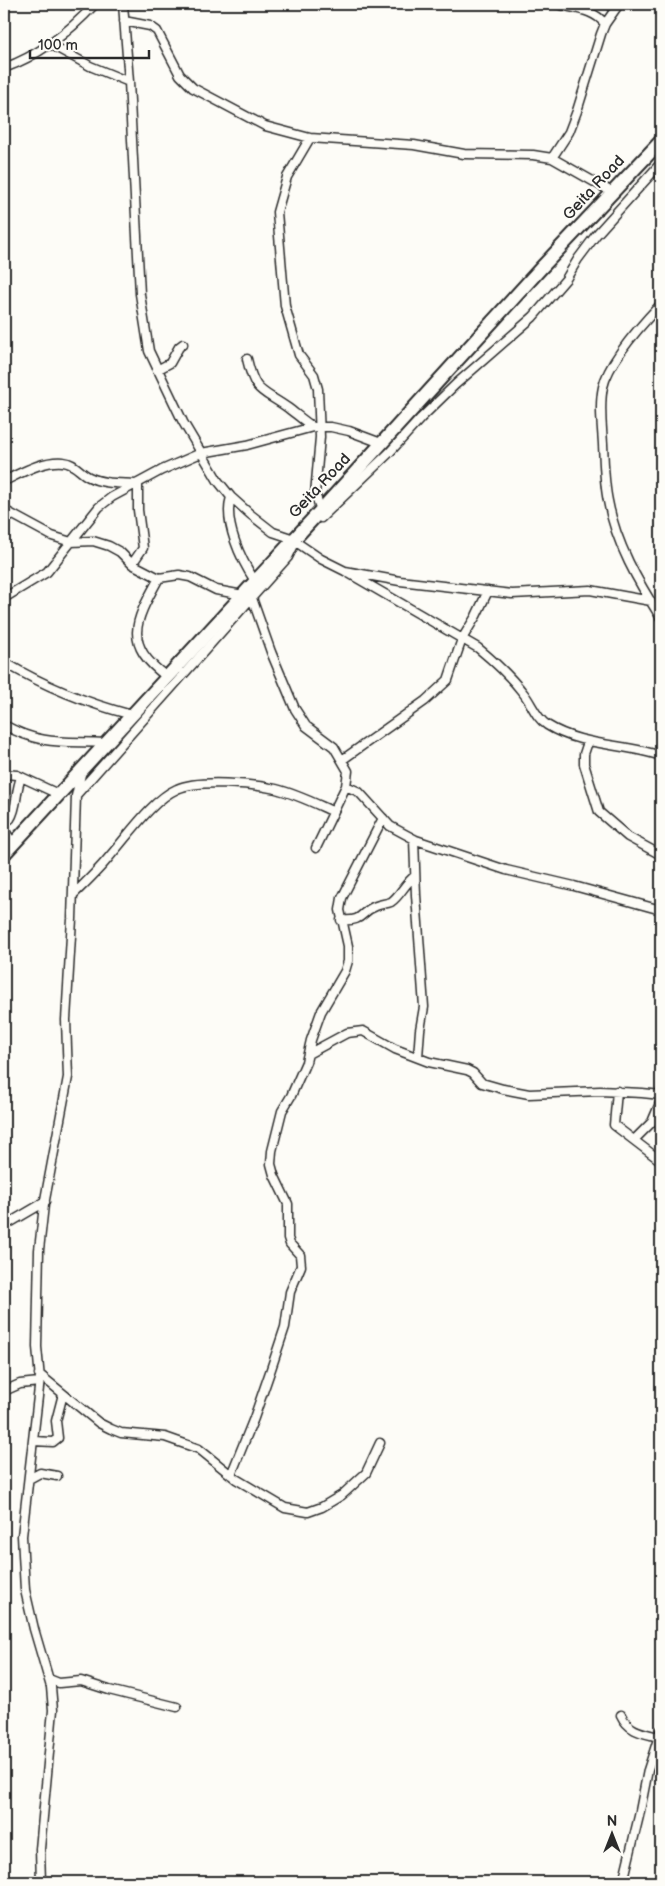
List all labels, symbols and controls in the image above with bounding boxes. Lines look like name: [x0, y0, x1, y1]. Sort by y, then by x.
scale bar: [30, 28, 149, 60]
text: 100 m: [38, 36, 78, 55]
street label: Geita Road: [559, 152, 629, 224]
street label: Geita Road: [285, 450, 355, 522]
north arrow: [588, 1808, 638, 1858]
text: N: [607, 1813, 617, 1830]

